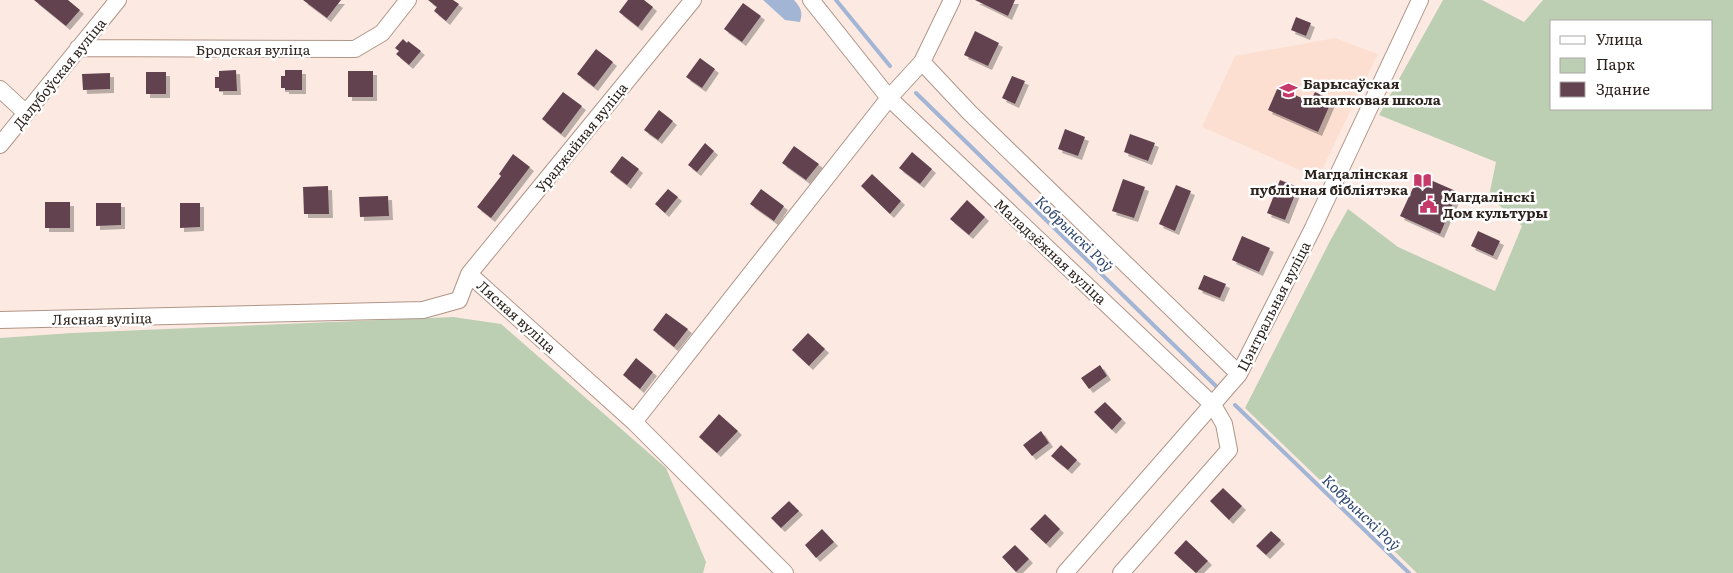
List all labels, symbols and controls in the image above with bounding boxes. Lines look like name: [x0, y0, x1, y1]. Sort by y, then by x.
street label: Далубоўская вуліца: [8, 13, 110, 133]
legend: [1550, 20, 1713, 110]
text: Улица: [1596, 27, 1644, 50]
street label: Бродская вуліца: [196, 39, 311, 59]
text: Парк: [1596, 52, 1635, 75]
place label: Барысаўская пачатковая школа: [1303, 73, 1442, 109]
street label: Ураджайная вуліца: [530, 77, 632, 196]
text: Здание: [1596, 77, 1650, 100]
school or university icon: Барысаўская пачатковая школа: [1279, 81, 1299, 101]
place label: Магдалінская публічная бібліятэка: [1250, 163, 1409, 199]
library icon: Магдалінская публічная бібліятэка: [1412, 171, 1432, 191]
place label: Магдалінскі Дом культуры: [1443, 186, 1548, 222]
water label: Кобрынскі Роў: [1031, 189, 1119, 277]
street label: Маладзёжная вуліца: [991, 194, 1112, 309]
public building icon: Магдалінскі Дом культуры: [1419, 194, 1439, 214]
street label: Цэнтральная вуліца: [1231, 237, 1315, 375]
street label: Лясная вуліца: [473, 275, 561, 357]
street label: Лясная вуліца: [52, 307, 153, 329]
water label: Кобрынскі Роў: [1318, 468, 1406, 556]

